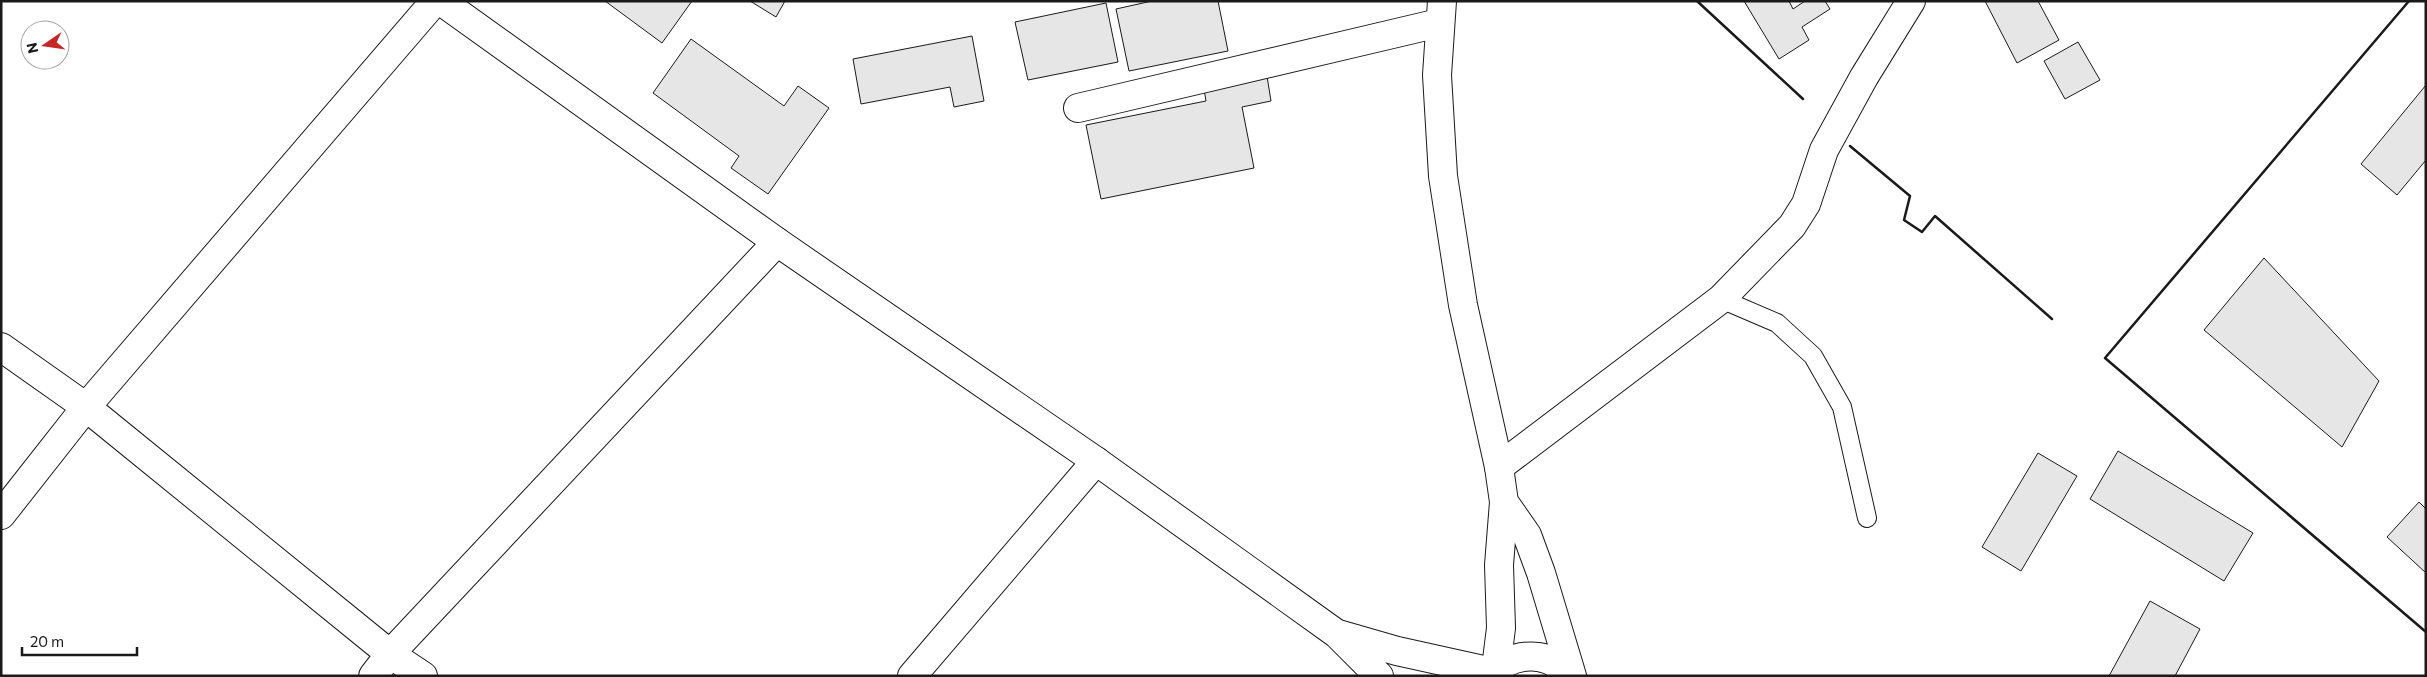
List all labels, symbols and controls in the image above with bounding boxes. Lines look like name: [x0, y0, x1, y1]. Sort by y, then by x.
north arrow: [20, 20, 70, 70]
text: N: [22, 41, 41, 55]
scale bar: [22, 624, 138, 656]
text: 20 m: [30, 632, 64, 650]

